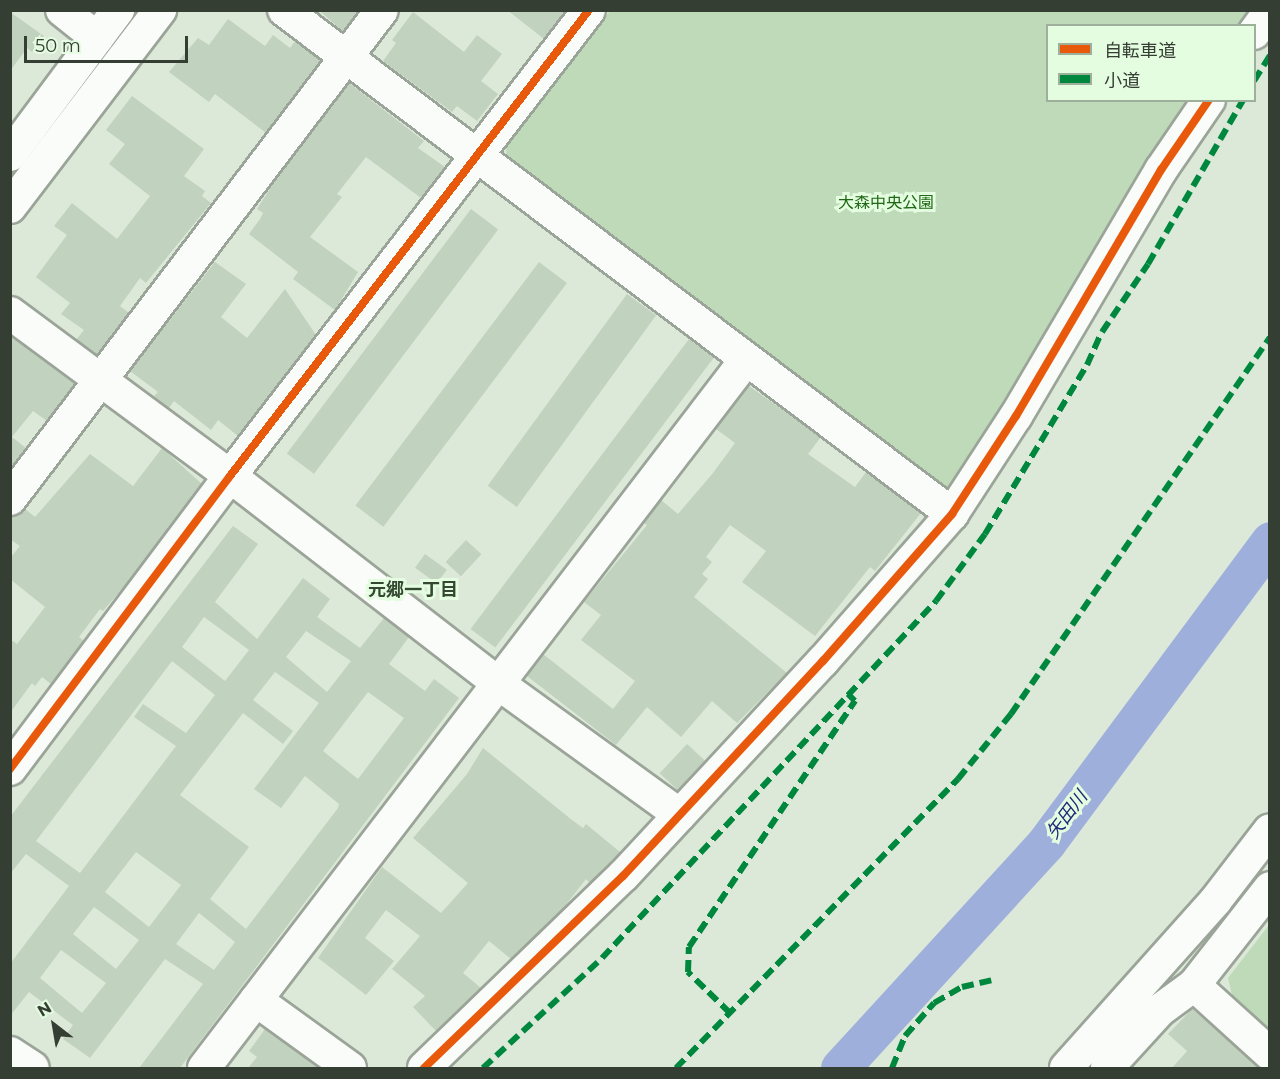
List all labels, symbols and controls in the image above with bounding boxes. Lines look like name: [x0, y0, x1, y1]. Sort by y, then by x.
scale bar: [27, 24, 190, 62]
legend: [1046, 24, 1256, 102]
text: 50 m: [35, 35, 81, 57]
text: 自転車道: [1104, 40, 1176, 62]
text: 小道: [1104, 70, 1140, 92]
park label: 大森中央公園: [838, 193, 934, 213]
district label: 元郷一丁目: [368, 579, 458, 601]
water label: 矢田川: [1042, 787, 1092, 843]
north arrow: [24, 995, 84, 1055]
text: N: [34, 998, 55, 1021]

